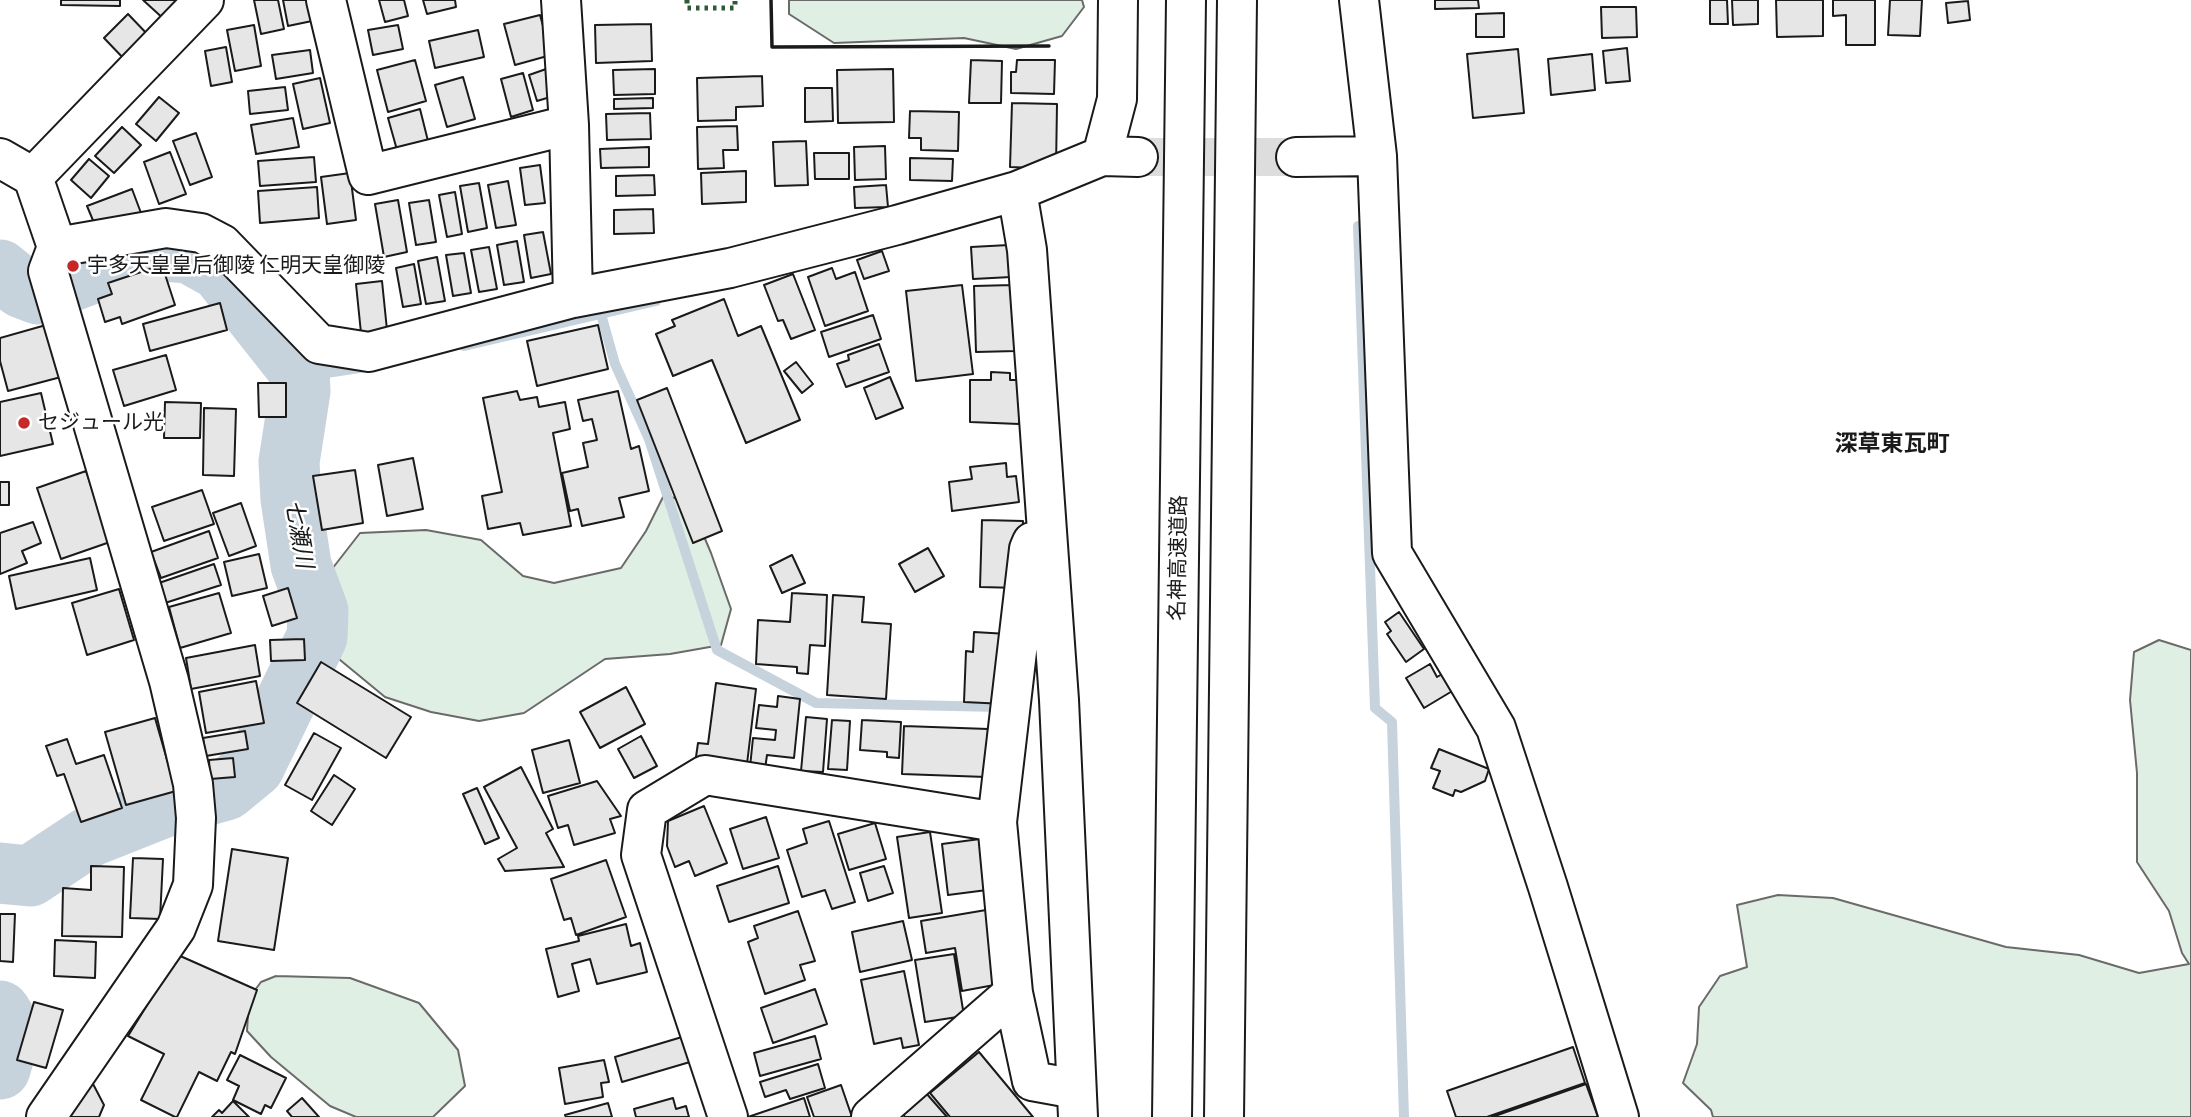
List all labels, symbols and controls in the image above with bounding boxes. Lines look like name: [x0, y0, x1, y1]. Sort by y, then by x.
place label: 宇多天皇皇后御陵 仁明天皇御陵: [87, 253, 385, 279]
marker: 宇多天皇皇后御陵 仁明天皇御陵: [65, 258, 81, 274]
place label: セジュール光: [38, 410, 164, 436]
marker: セジュール光: [16, 415, 32, 431]
district label: 深草東瓦町: [1835, 431, 1949, 459]
street label: 名神高速道路: [1165, 495, 1193, 621]
water label: 七瀬川: [278, 498, 318, 570]

